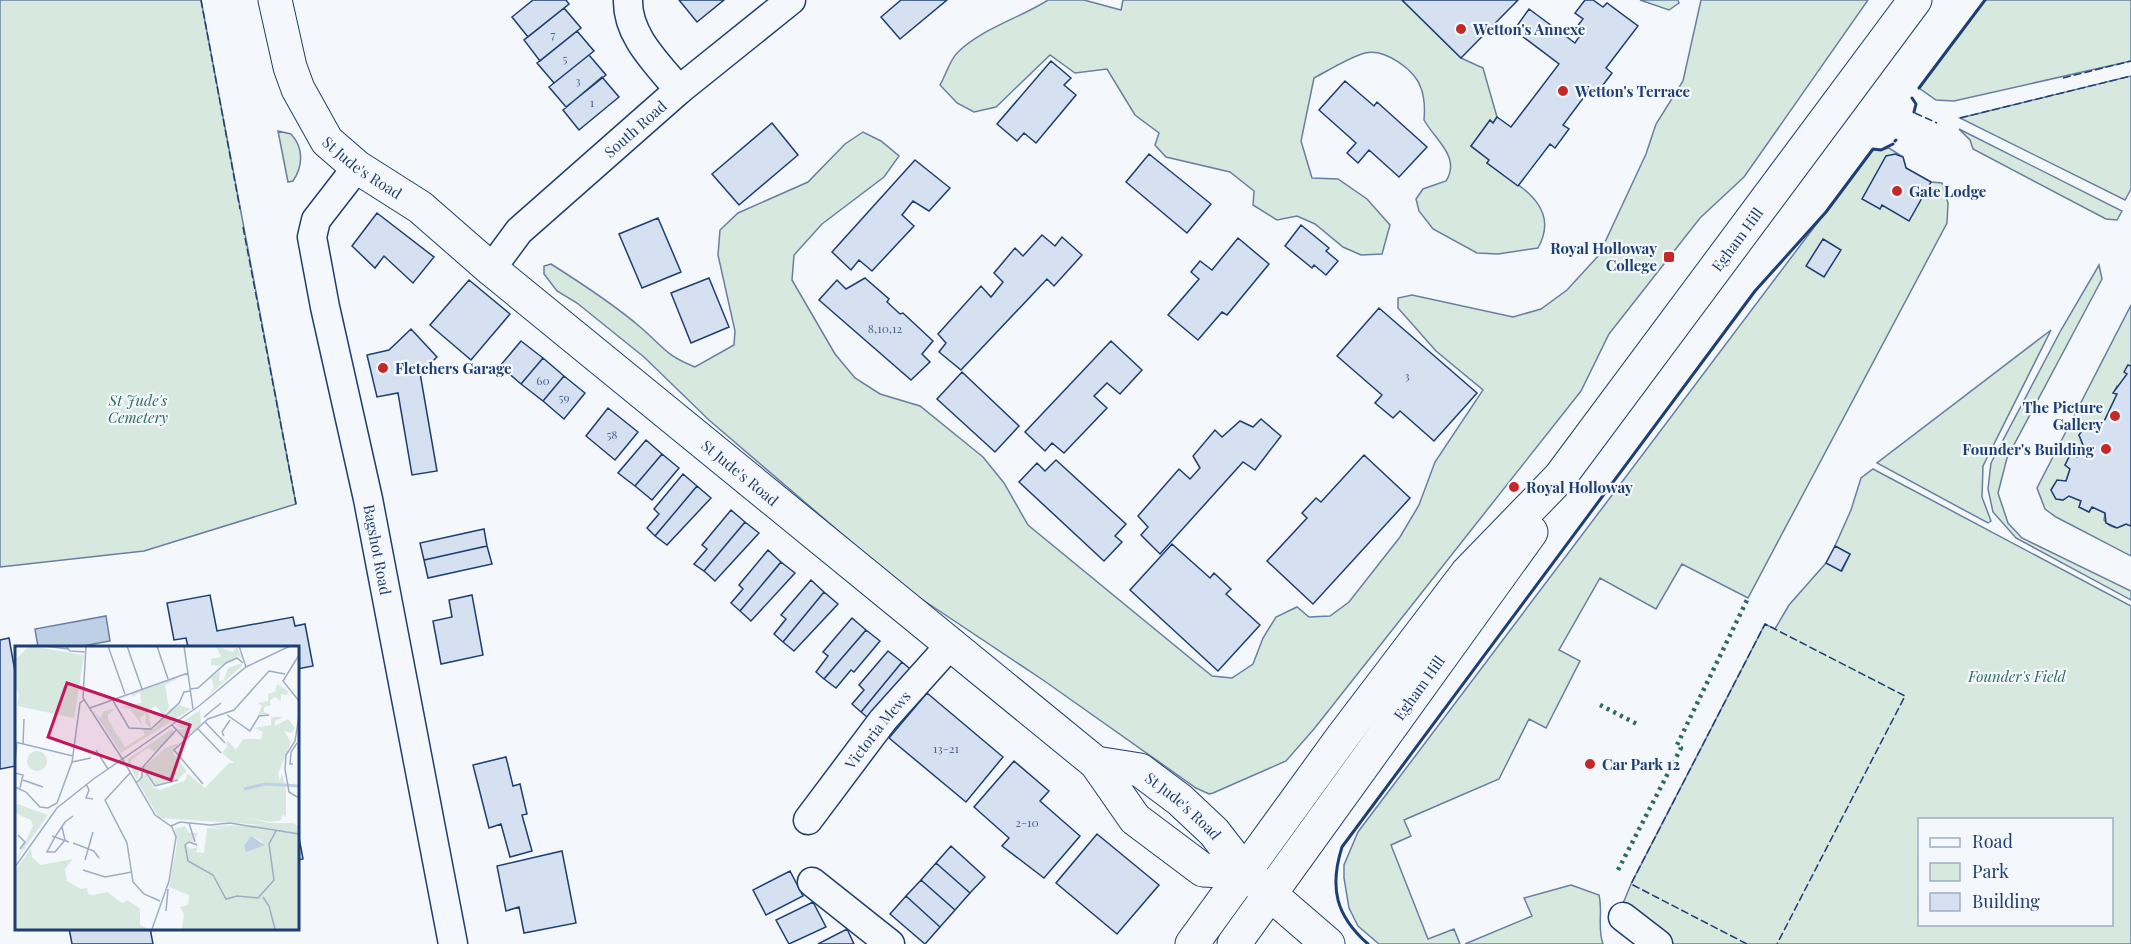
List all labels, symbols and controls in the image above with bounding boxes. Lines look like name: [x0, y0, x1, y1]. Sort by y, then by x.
place label: Wetton's Annexe: [1472, 19, 1586, 39]
marker: Wetton's Annexe: [1454, 22, 1468, 36]
house number: 7: [551, 26, 556, 42]
house number: 5: [563, 50, 568, 66]
house number: 3: [575, 72, 581, 88]
place label: Wetton's Terrace: [1574, 81, 1691, 101]
marker: Wetton's Terrace: [1556, 84, 1570, 98]
house number: 1: [590, 94, 595, 110]
street label: South Road: [600, 95, 671, 162]
street label: St Jude's Road: [318, 132, 406, 203]
place label: Gate Lodge: [1909, 181, 1987, 201]
marker: Gate Lodge: [1890, 184, 1904, 198]
street label: Egham Hill: [1707, 203, 1767, 275]
place label: Royal Holloway College: [1550, 238, 1657, 275]
marker: Royal Holloway College: [1662, 250, 1676, 264]
house number: 8,10,12: [868, 320, 902, 336]
place label: Fletchers Garage: [395, 358, 512, 378]
marker: Fletchers Garage: [376, 361, 390, 375]
house number: 3: [1404, 367, 1410, 383]
house number: 60: [536, 372, 550, 388]
house number: 59: [558, 389, 570, 405]
park label: St Jude's Cemetery: [108, 390, 168, 427]
place label: The Picture Gallery: [2022, 397, 2103, 434]
marker: The Picture Gallery: [2108, 409, 2122, 423]
house number: 58: [606, 426, 618, 442]
street label: St Jude's Road: [698, 435, 783, 510]
place label: Founder's Building: [1962, 439, 2095, 459]
marker: Founder's Building: [2099, 442, 2113, 456]
place label: Royal Holloway: [1526, 477, 1633, 497]
marker: Royal Holloway: [1507, 480, 1521, 494]
street label: Bagshot Road: [359, 503, 396, 597]
inset map: [15, 646, 298, 929]
street label: Egham Hill: [1389, 651, 1449, 724]
park label: Founder's Field: [1967, 666, 2067, 686]
street label: Victoria Mews: [839, 686, 915, 774]
house number: 13-21: [933, 740, 959, 756]
place label: Car Park 12: [1602, 754, 1680, 774]
marker: Car Park 12: [1583, 757, 1597, 771]
street label: St Jude's Road: [1141, 768, 1226, 843]
house number: 2-10: [1015, 814, 1039, 830]
legend: [1918, 818, 2113, 926]
text: Road: [1972, 829, 2013, 853]
text: Park: [1972, 859, 2009, 883]
text: Building: [1972, 889, 2040, 913]

